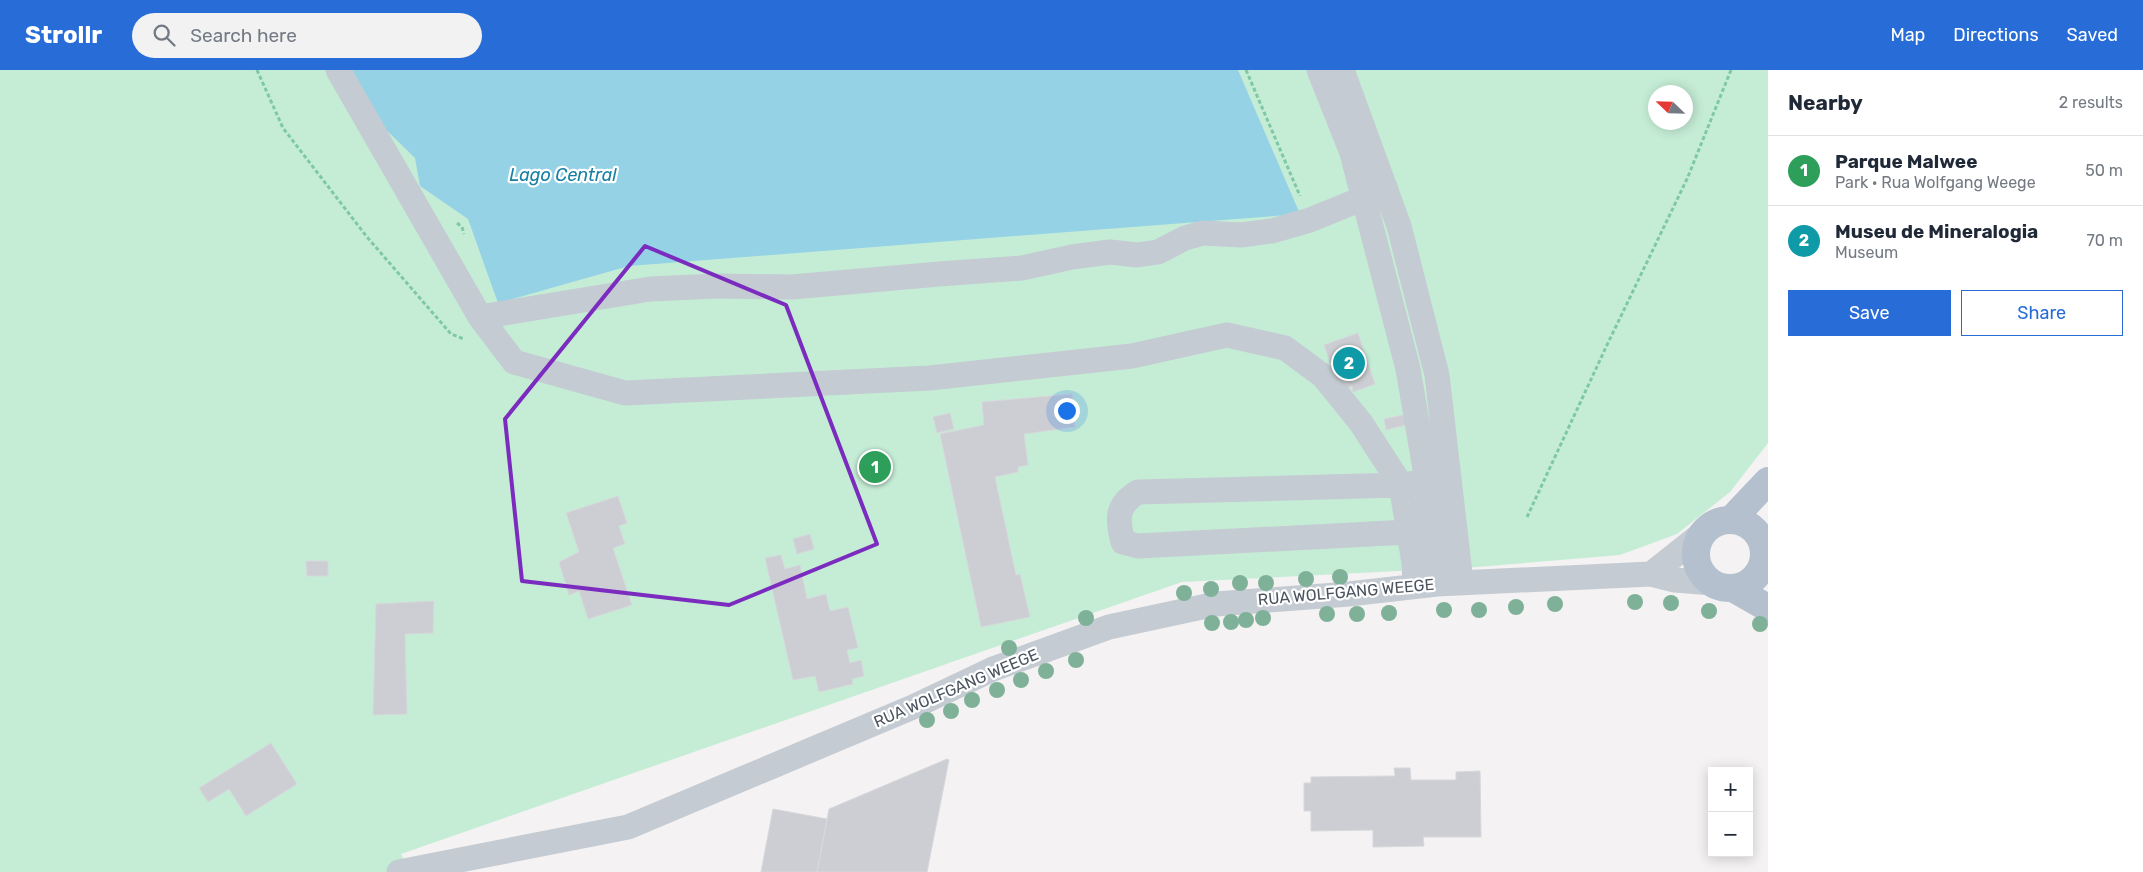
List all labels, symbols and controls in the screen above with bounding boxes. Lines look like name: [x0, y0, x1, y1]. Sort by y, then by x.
search box: [132, 13, 482, 58]
text: Strollr: [25, 21, 102, 49]
icon: search: [150, 21, 178, 49]
text: Search here: [190, 24, 297, 47]
text: Map: [1890, 24, 1925, 46]
text: Directions: [1953, 24, 2039, 46]
text: Saved: [2067, 24, 2118, 46]
north arrow: [1648, 85, 1693, 130]
text: Nearby: [1788, 90, 1863, 115]
text: 2 results: [2059, 93, 2123, 112]
text: Parque Malwee: [1835, 150, 1977, 173]
text: 1: [1800, 161, 1808, 180]
text: 50 m: [2085, 161, 2123, 180]
water label: Lago Central: [509, 164, 617, 186]
text: Park · Rua Wolfgang Weege: [1835, 173, 2036, 192]
text: Museu de Mineralogia: [1835, 220, 2038, 243]
text: 2: [1799, 231, 1809, 250]
text: 70 m: [2086, 231, 2123, 250]
text: Museum: [1835, 243, 1898, 262]
button: Save: [1788, 290, 1951, 336]
button: Share: [1961, 290, 2123, 336]
pin: 2: [1333, 344, 1365, 382]
your location: [1054, 398, 1080, 424]
pin: 1: [859, 448, 891, 486]
street label: RUA WOLFGANG WEEGE: [1257, 575, 1435, 609]
street label: RUA WOLFGANG WEEGE: [871, 645, 1041, 731]
map controls: [1708, 767, 1753, 857]
button: +: [1708, 767, 1753, 812]
button: −: [1708, 812, 1753, 857]

